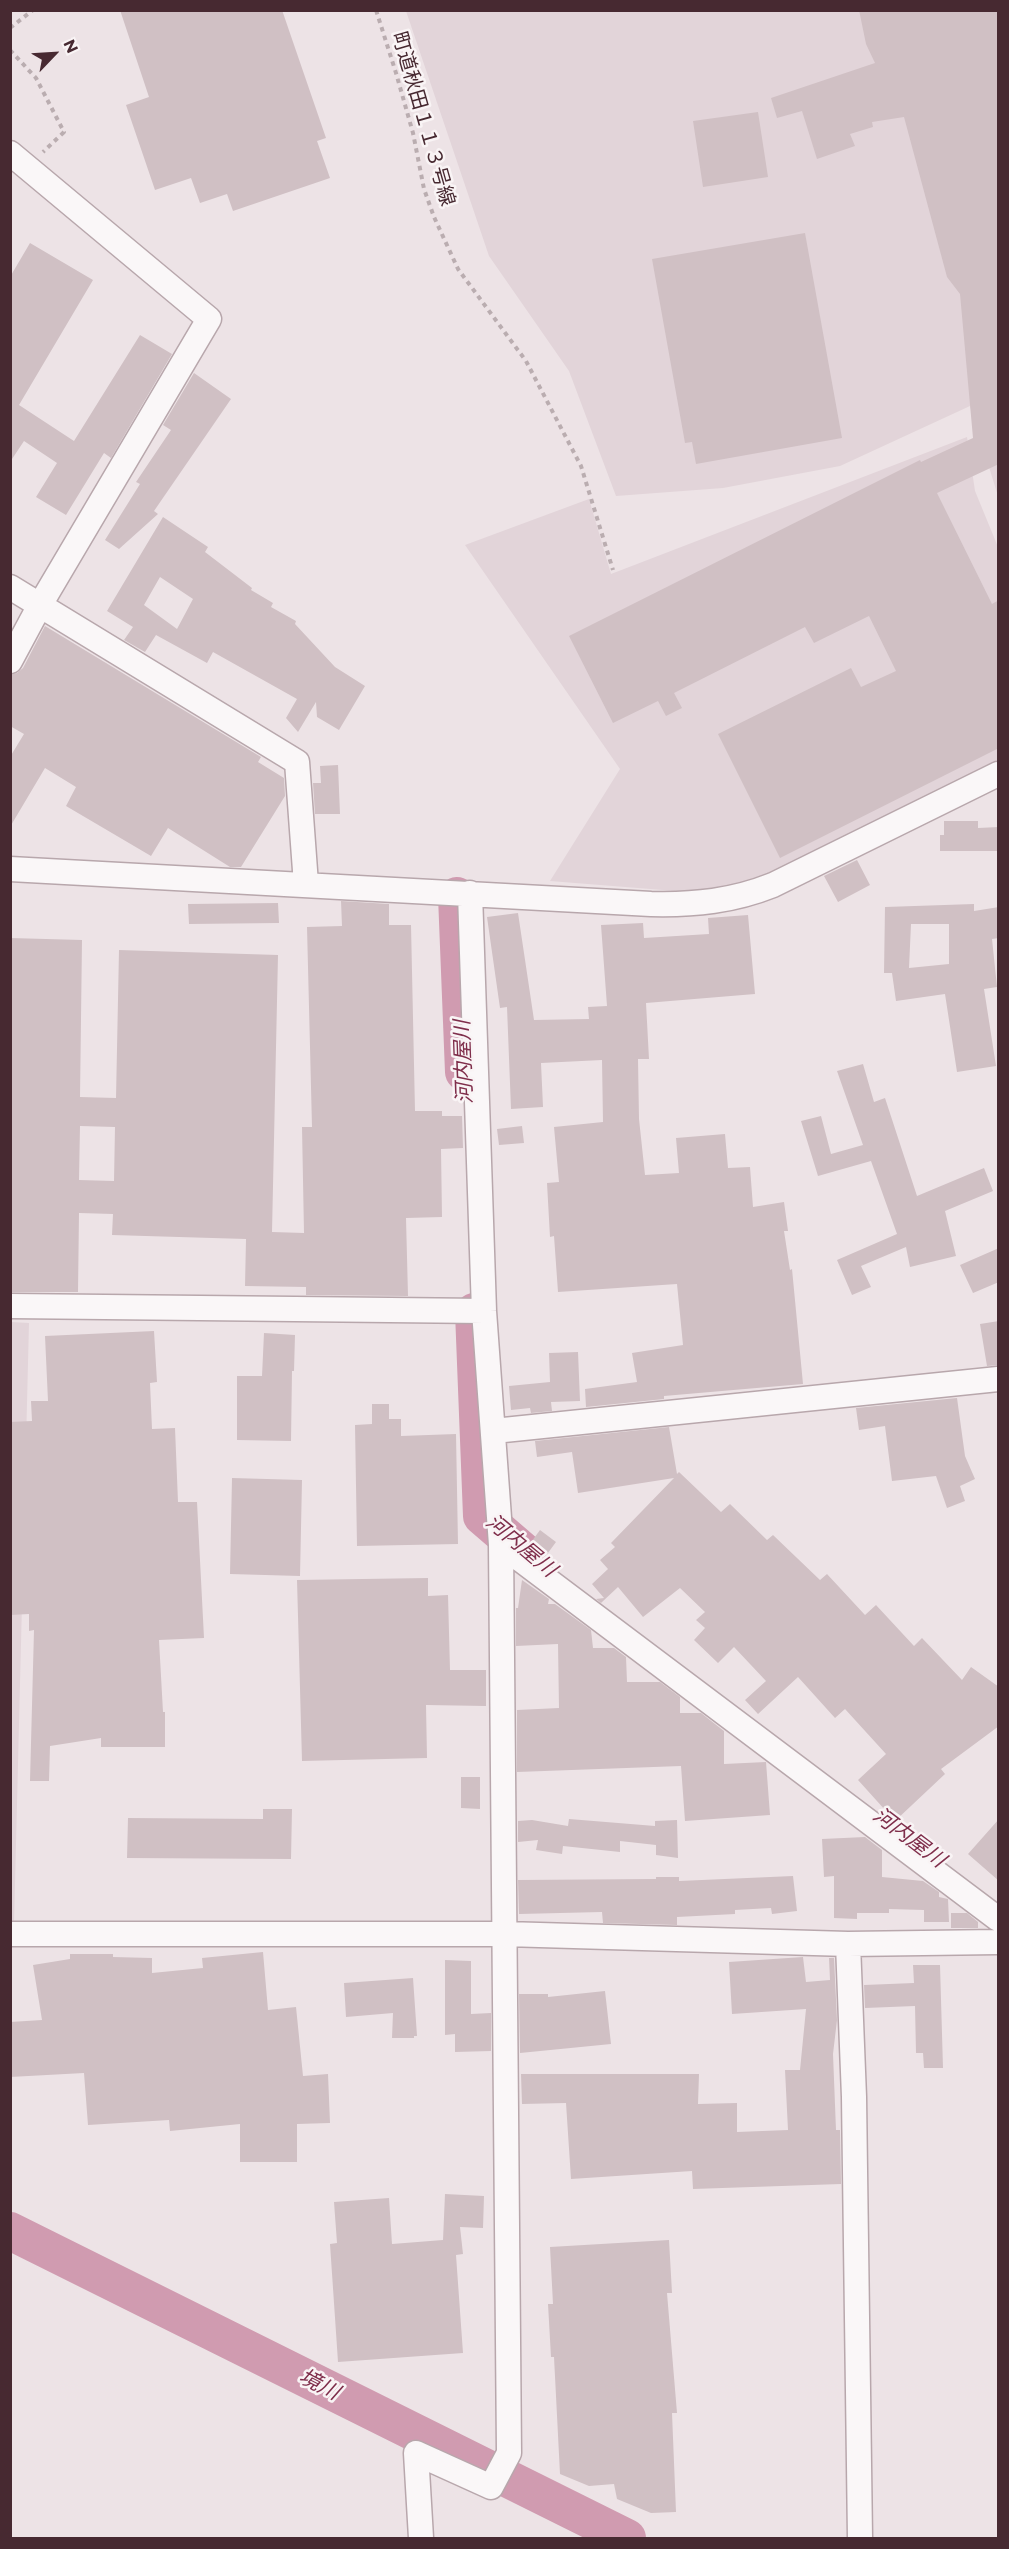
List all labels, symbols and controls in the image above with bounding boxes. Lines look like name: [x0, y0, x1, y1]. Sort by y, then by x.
north arrow: [24, 24, 84, 84]
street label: 町道秋田１１３号線: [387, 29, 459, 209]
text: N: [59, 36, 82, 56]
water label: 河内屋川: [450, 1020, 478, 1104]
water label: 河内屋川: [481, 1509, 561, 1583]
water label: 河内屋川: [868, 1803, 950, 1873]
water label: 境川: [295, 2364, 343, 2406]

